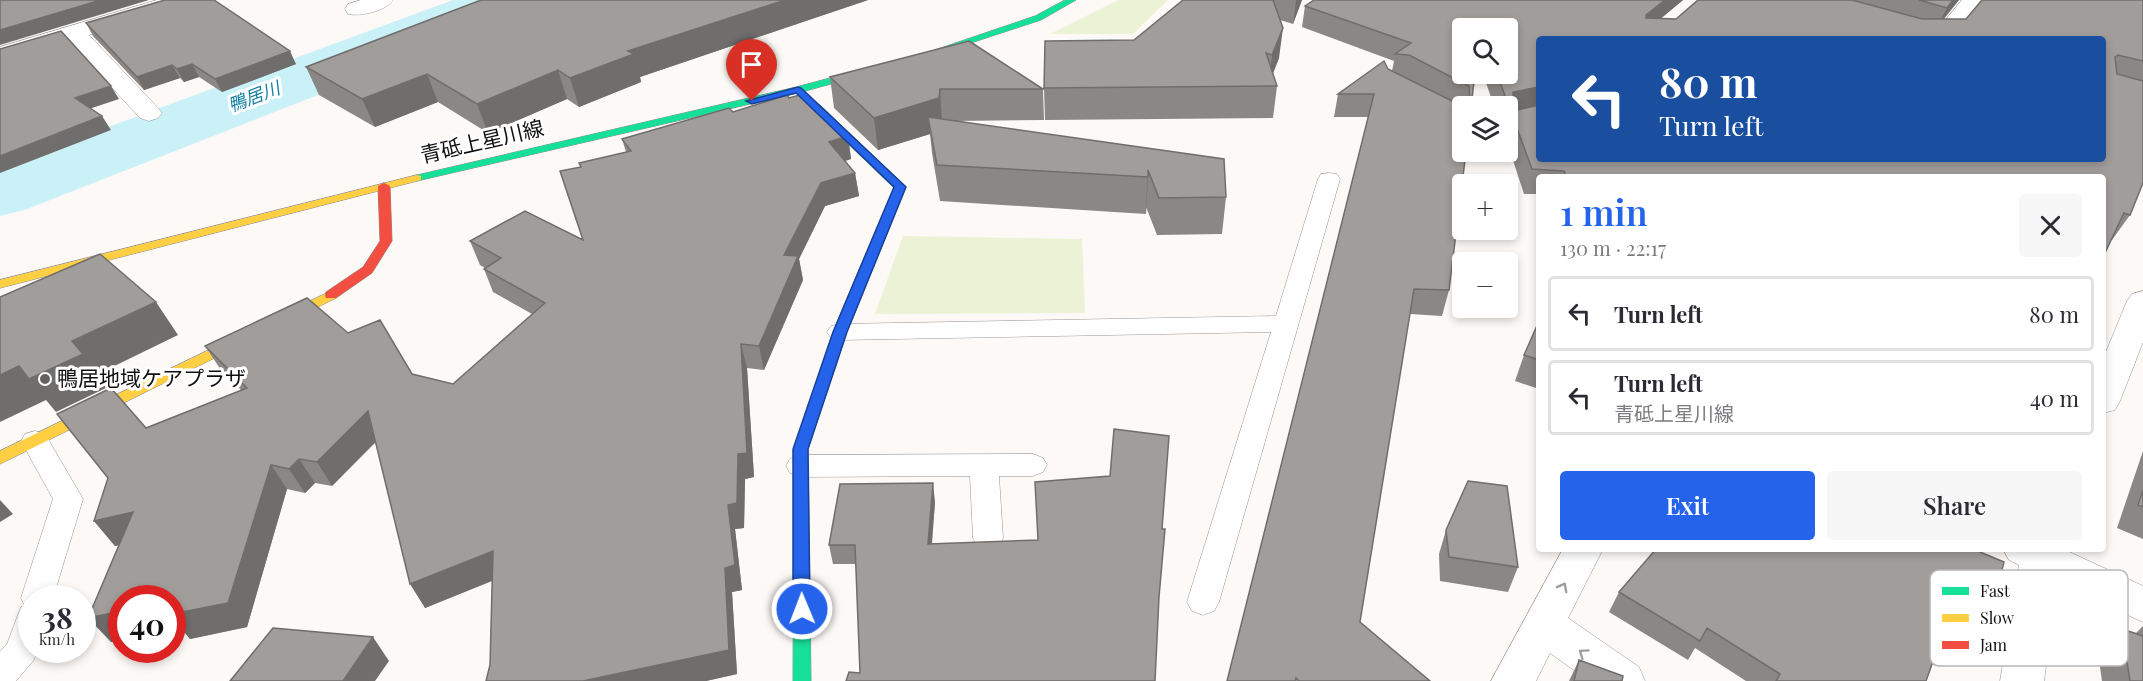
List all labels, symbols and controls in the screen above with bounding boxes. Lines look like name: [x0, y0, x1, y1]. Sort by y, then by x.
map controls: [1452, 18, 1518, 318]
button: search: [1452, 18, 1518, 84]
pin: [726, 39, 777, 101]
icon: arrive: [735, 48, 768, 81]
text: 80 m: [1659, 53, 1757, 109]
icon: left: [1560, 60, 1638, 138]
water label: 鴨居川: [224, 74, 285, 117]
button: layers: [1452, 96, 1518, 162]
text: Turn left: [1659, 107, 1763, 143]
street label: 青砥上星川線: [417, 112, 546, 168]
button: +: [1452, 174, 1518, 240]
text: 1 min: [1560, 187, 1648, 235]
button: close: [2019, 194, 2082, 257]
text: 130 m · 22:17: [1560, 234, 1666, 261]
button: −: [1452, 252, 1518, 318]
icon: left: [1563, 297, 1596, 330]
text: Turn left: [1614, 299, 1703, 329]
text: 80 m: [2029, 299, 2079, 329]
place label: 鴨居地域ケアプラザ: [57, 363, 246, 391]
text: Turn left: [1614, 368, 1703, 398]
marker: 鴨居地域ケアプラザ: [38, 372, 52, 386]
icon: left: [1563, 381, 1596, 414]
text: 40 m: [2030, 383, 2079, 413]
text: 青砥上星川線: [1614, 399, 1734, 426]
button: Exit: [1560, 471, 1815, 540]
button: Share: [1827, 471, 2082, 540]
legend: [1930, 570, 2128, 666]
position arrow: [770, 577, 834, 641]
text: Fast: [1980, 580, 2010, 601]
one-way arrow: [1556, 582, 1567, 593]
speed limit sign: 40: [108, 585, 186, 663]
text: 38: [41, 597, 73, 637]
text: Slow: [1980, 607, 2015, 628]
text: km/h: [39, 629, 75, 649]
text: Jam: [1979, 634, 2007, 655]
one-way arrow: [1579, 649, 1590, 660]

